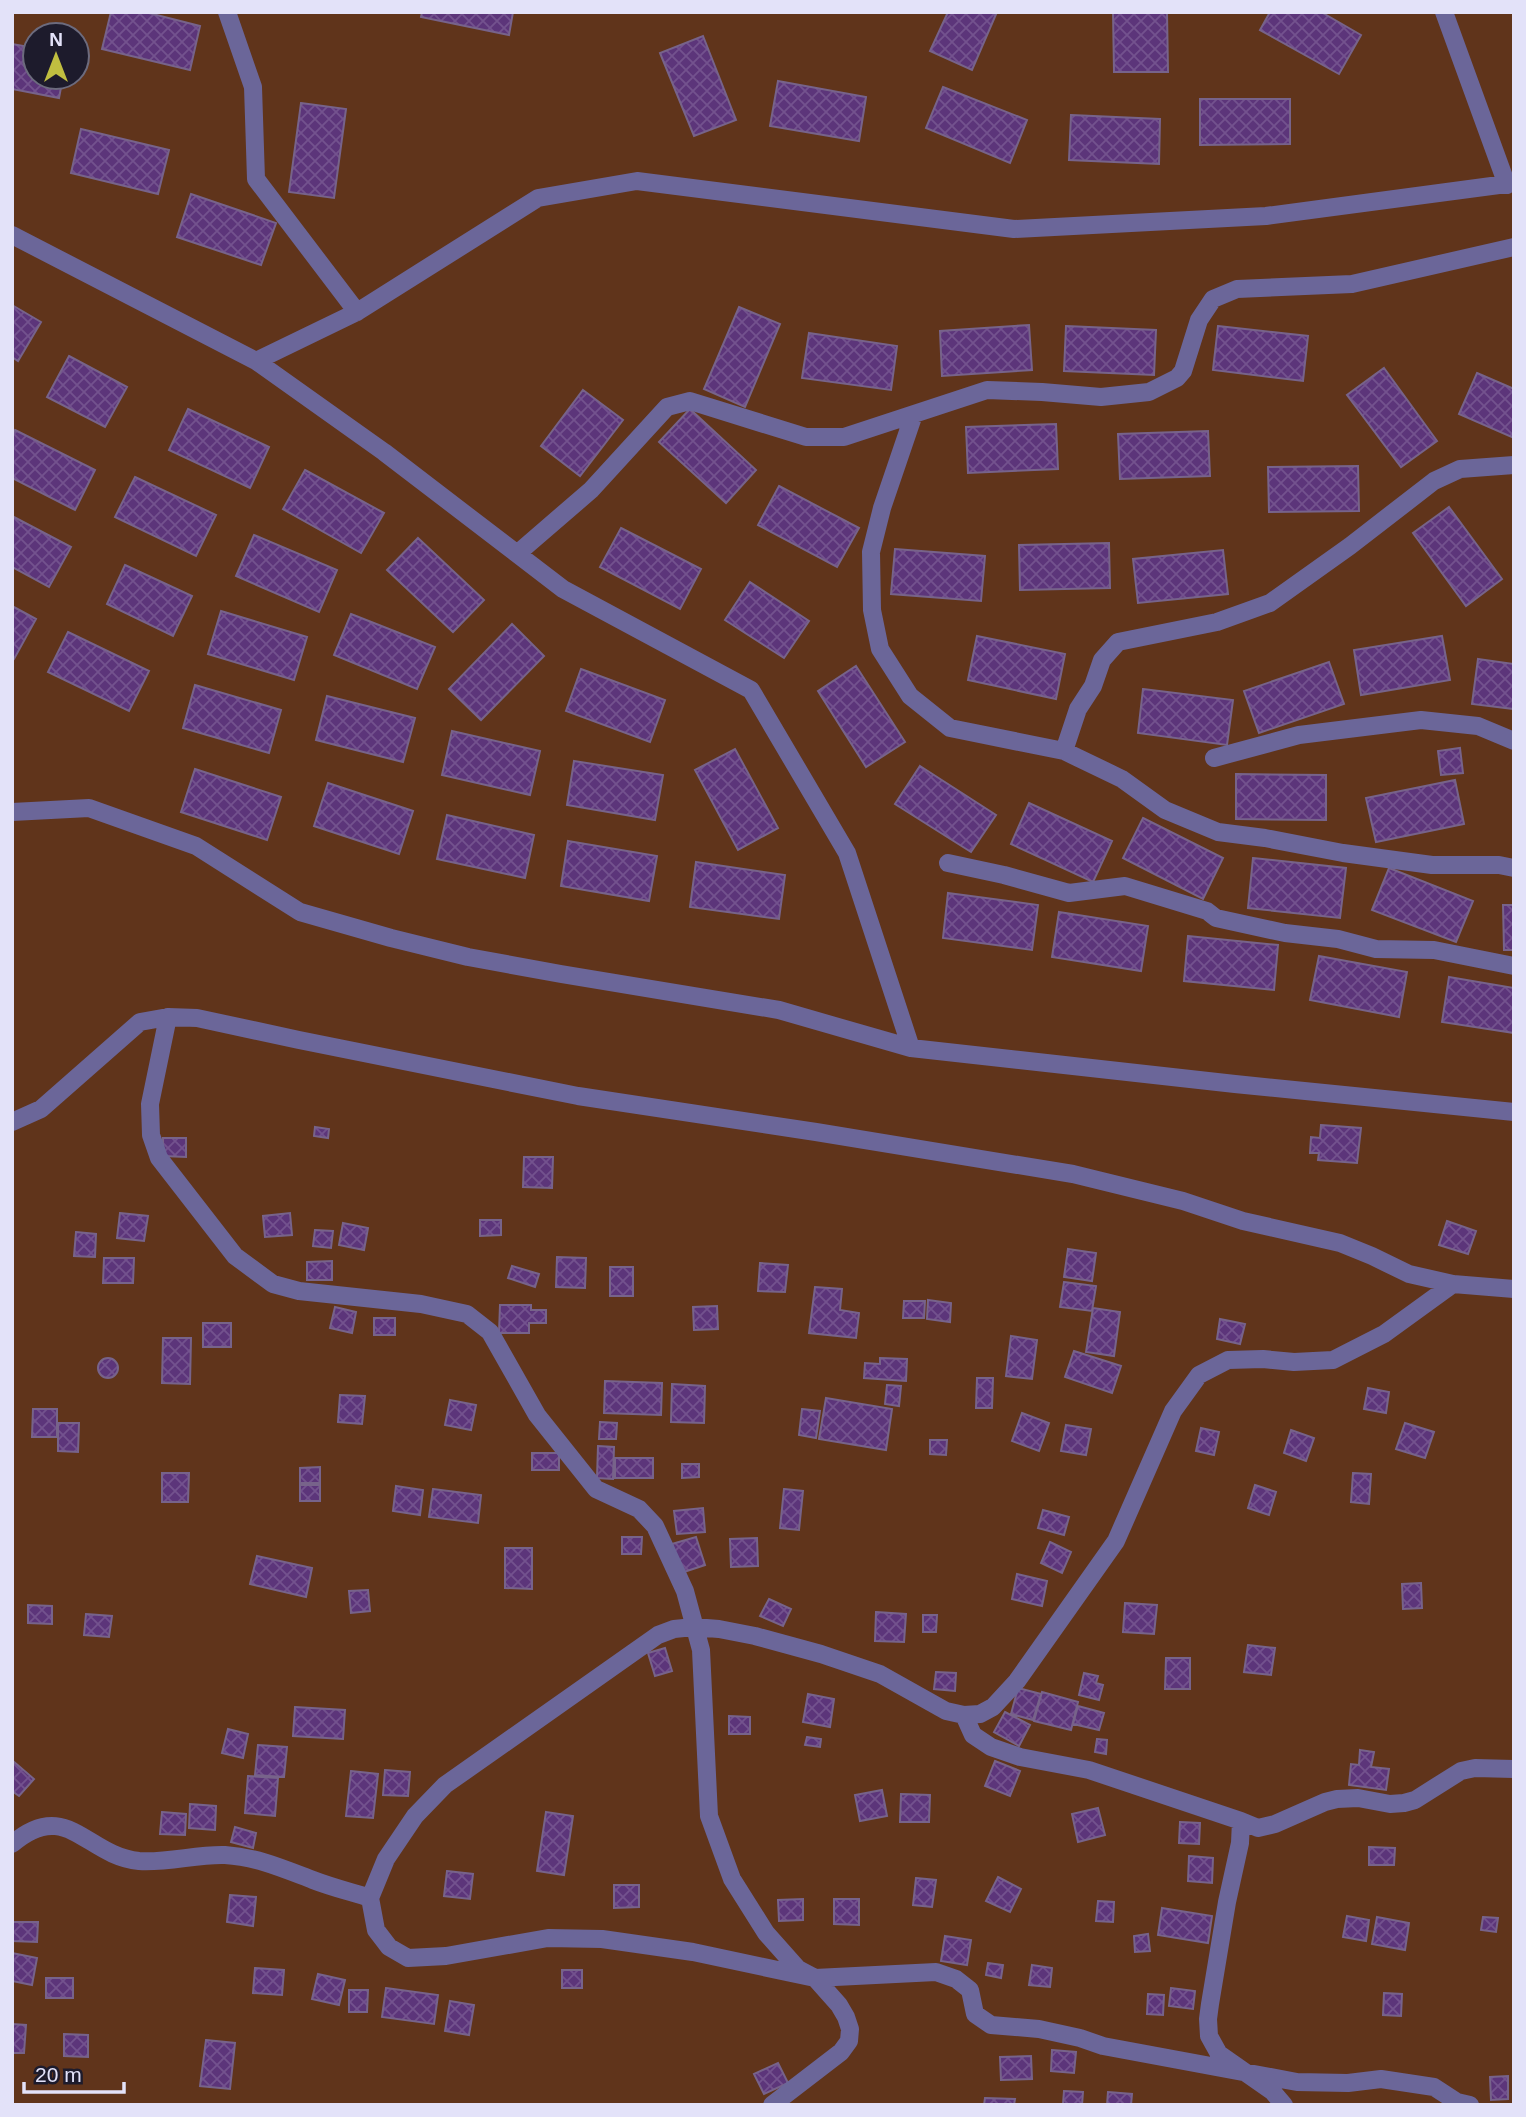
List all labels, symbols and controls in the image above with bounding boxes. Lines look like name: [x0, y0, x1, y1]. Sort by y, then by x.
north arrow: [21, 21, 91, 91]
text: N: [49, 29, 63, 50]
scale bar: [24, 2050, 124, 2094]
text: 20 m: [35, 2063, 82, 2086]

